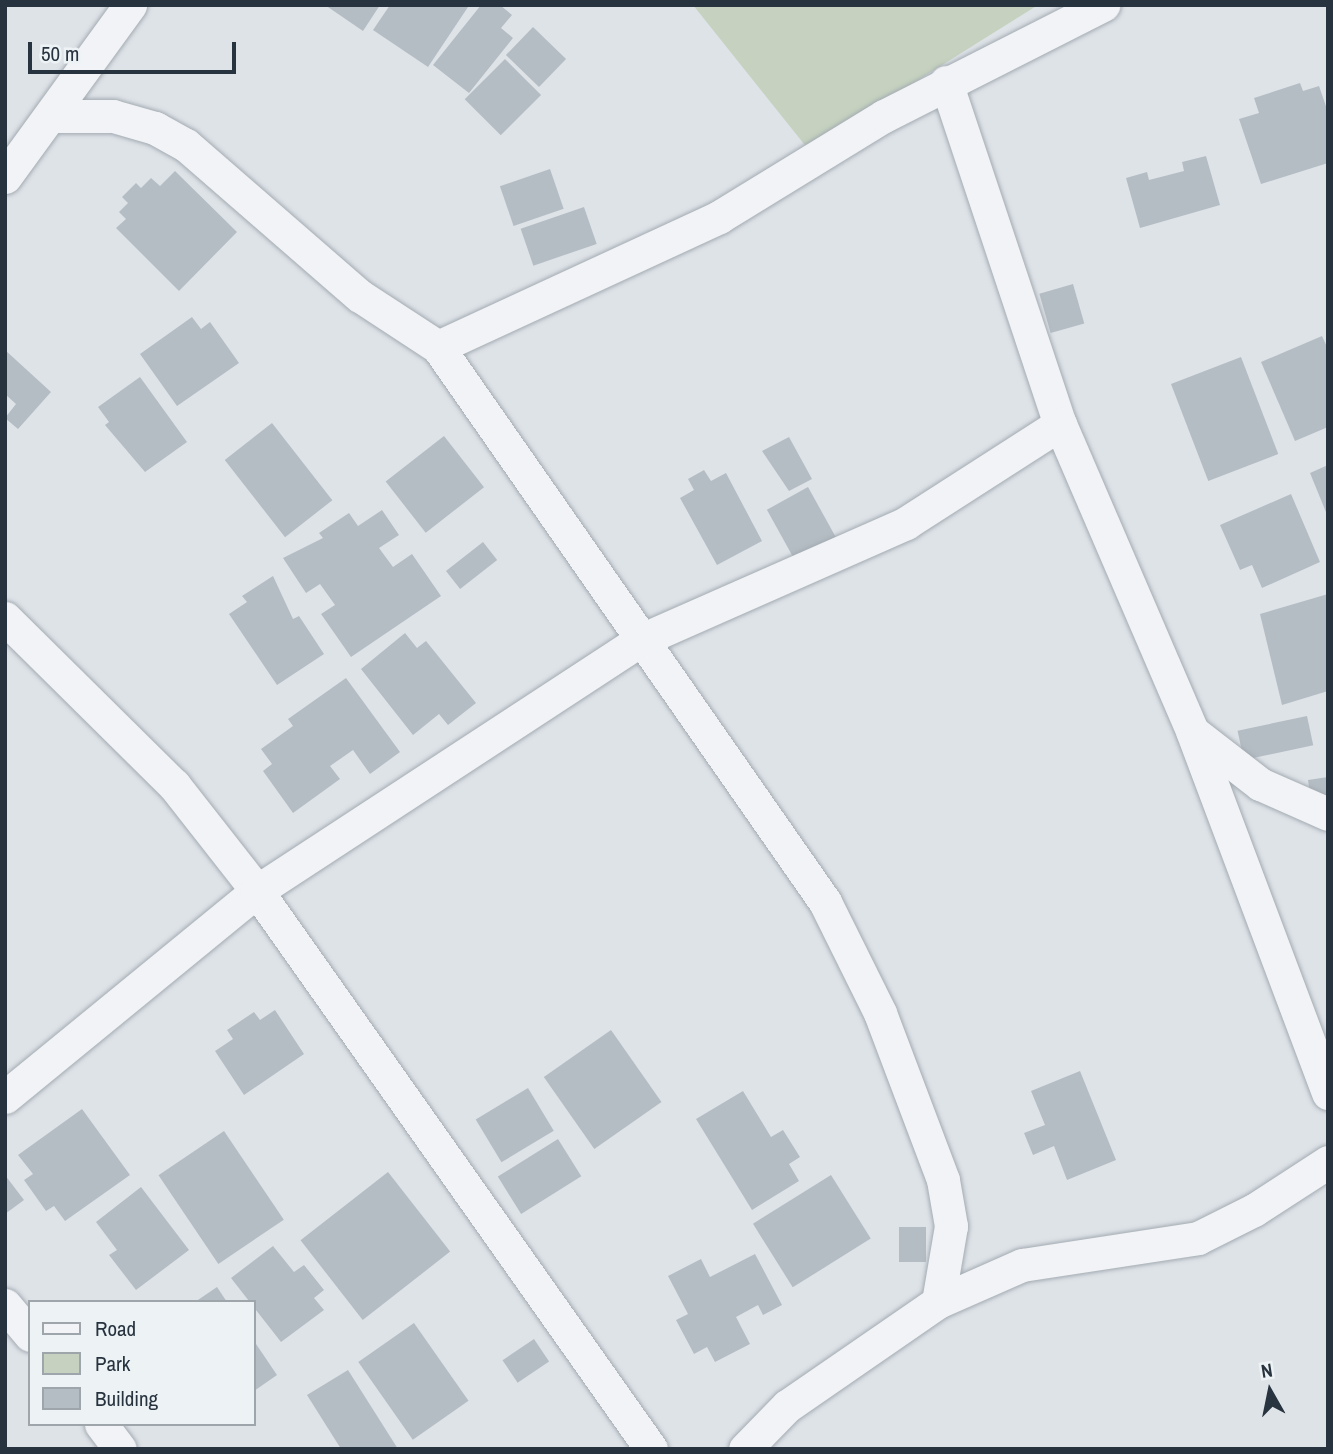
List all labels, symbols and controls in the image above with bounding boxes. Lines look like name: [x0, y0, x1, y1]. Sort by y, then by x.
scale bar: [32, 28, 240, 72]
text: 50 m: [41, 39, 79, 68]
legend: [28, 1300, 256, 1426]
text: Road: [95, 1314, 136, 1343]
text: Park: [95, 1349, 130, 1378]
north arrow: [1235, 1356, 1305, 1426]
text: N: [1259, 1357, 1274, 1384]
text: Building: [95, 1384, 158, 1413]

